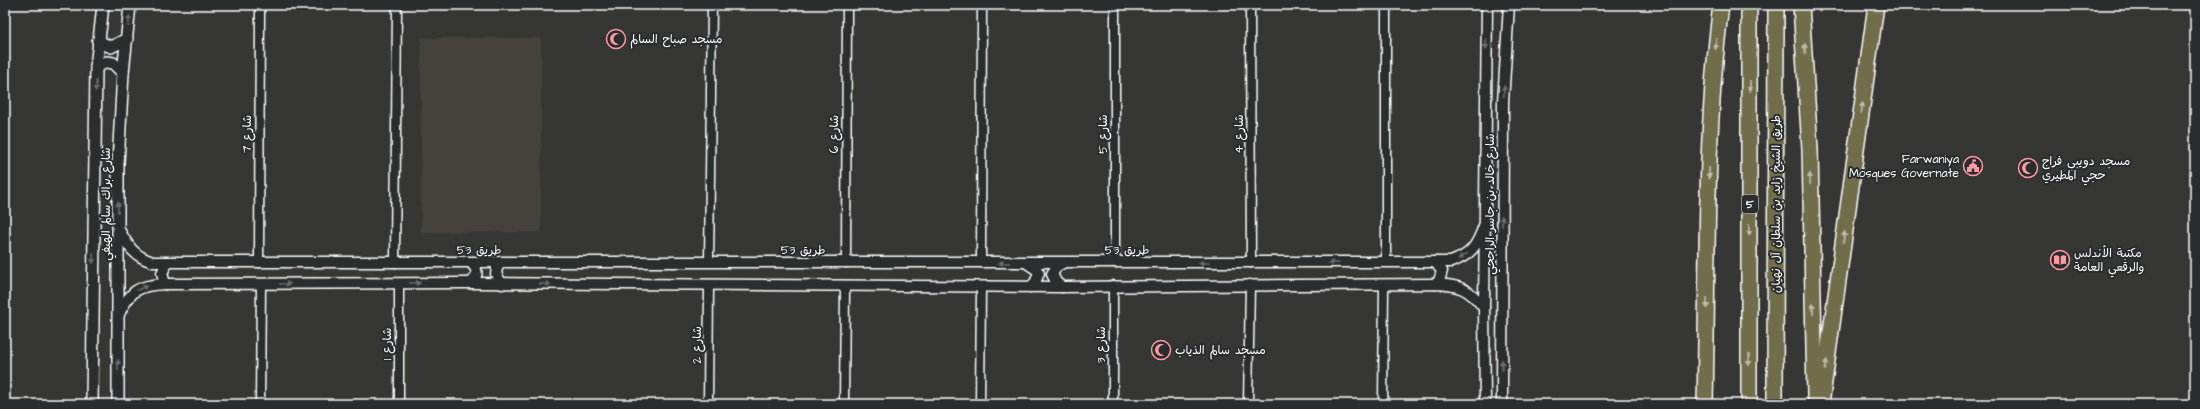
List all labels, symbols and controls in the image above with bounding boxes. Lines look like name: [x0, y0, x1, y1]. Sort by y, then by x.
one-way arrow: [125, 15, 132, 28]
mosque icon: مسجد صباح السالم: [605, 28, 627, 50]
place label: مسجد صباح السالم: [630, 31, 723, 49]
one-way arrow: [1483, 38, 1489, 51]
one-way arrow: [1713, 38, 1719, 50]
one-way arrow: [1801, 43, 1808, 55]
one-way arrow: [92, 80, 99, 92]
one-way arrow: [1747, 80, 1753, 93]
one-way arrow: [1501, 84, 1507, 97]
one-way arrow: [1859, 102, 1865, 114]
street label: شارع 5: [1095, 114, 1112, 154]
street label: شارع 7: [239, 115, 256, 153]
street label: شارع 6: [826, 115, 843, 153]
street label: شارع 4: [1231, 115, 1248, 153]
street label: طريق الشيخ زايد بن سلطان آل نهيان: [1768, 115, 1785, 293]
street label: شارع خالد بن جاسر الراجحي: [1482, 133, 1501, 275]
street label: شارع براك سالم الهيفي: [98, 147, 117, 261]
place label: Farwaniya Mosques Governate: [1849, 151, 1960, 182]
place label: مسجد دويبي فراج حجي المطيري: [2042, 153, 2130, 186]
public building icon: Farwaniya Mosques Governate: [1962, 155, 1984, 177]
mosque icon: مسجد دويبي فراج حجي المطيري: [2017, 157, 2039, 179]
one-way arrow: [1706, 167, 1712, 180]
one-way arrow: [1807, 172, 1813, 185]
road number: 5: [1742, 195, 1758, 213]
one-way arrow: [115, 200, 121, 213]
one-way arrow: [1499, 215, 1506, 227]
one-way arrow: [1746, 224, 1752, 237]
one-way arrow: [1841, 230, 1847, 243]
street label: طريق 53: [457, 242, 501, 259]
street label: طريق 53: [781, 242, 825, 259]
street label: طريق 53: [1105, 242, 1149, 259]
place label: مكتبة الأندلس والرقعي العامة: [2074, 245, 2144, 278]
library icon: مكتبة الأندلس والرقعي العامة: [2049, 249, 2071, 271]
one-way arrow: [90, 252, 96, 265]
one-way arrow: [1457, 253, 1468, 260]
one-way arrow: [1328, 259, 1340, 266]
one-way arrow: [997, 260, 1010, 266]
one-way arrow: [1197, 260, 1210, 266]
one-way arrow: [409, 280, 422, 286]
one-way arrow: [279, 281, 292, 287]
one-way arrow: [539, 281, 552, 287]
one-way arrow: [136, 285, 148, 291]
one-way arrow: [1704, 297, 1710, 310]
one-way arrow: [1810, 302, 1816, 315]
street label: شارع 2: [689, 326, 706, 364]
street label: شارع 3: [1093, 327, 1110, 363]
street label: شارع 1: [379, 328, 396, 360]
mosque icon: مسجد سالم الذياب: [1150, 339, 1172, 361]
place label: مسجد سالم الذياب: [1175, 342, 1266, 360]
one-way arrow: [1746, 354, 1752, 367]
one-way arrow: [115, 358, 121, 371]
one-way arrow: [1499, 358, 1505, 371]
one-way arrow: [1823, 359, 1829, 371]

